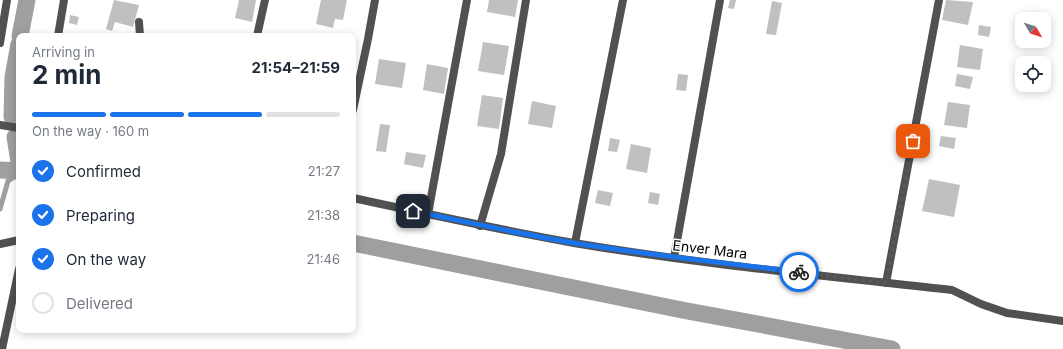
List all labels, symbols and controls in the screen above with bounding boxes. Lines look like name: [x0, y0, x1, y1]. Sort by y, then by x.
north arrow: [1015, 12, 1051, 48]
map controls: [1015, 12, 1051, 92]
text: Arriving in: [32, 44, 95, 60]
button: locate: [1015, 56, 1051, 92]
text: 21:54–21:59: [252, 58, 340, 77]
text: 2 min: [32, 59, 102, 90]
text: On the way · 160 m: [32, 123, 149, 139]
pin: [896, 124, 930, 158]
icon: bag: [902, 130, 924, 152]
icon: check: [32, 160, 54, 182]
text: Confirmed: [66, 162, 141, 181]
text: 21:27: [308, 163, 340, 179]
pin: [396, 194, 430, 228]
icon: home: [402, 200, 424, 222]
icon: check: [32, 204, 54, 226]
text: Preparing: [66, 206, 135, 225]
text: 21:38: [307, 207, 340, 223]
street label: Enver Mara: [672, 236, 748, 262]
icon: check: [32, 248, 54, 270]
text: On the way: [66, 250, 146, 269]
text: 21:46: [307, 251, 340, 267]
courier: [779, 252, 819, 292]
icon: bike: [788, 261, 810, 283]
text: Delivered: [66, 294, 133, 313]

